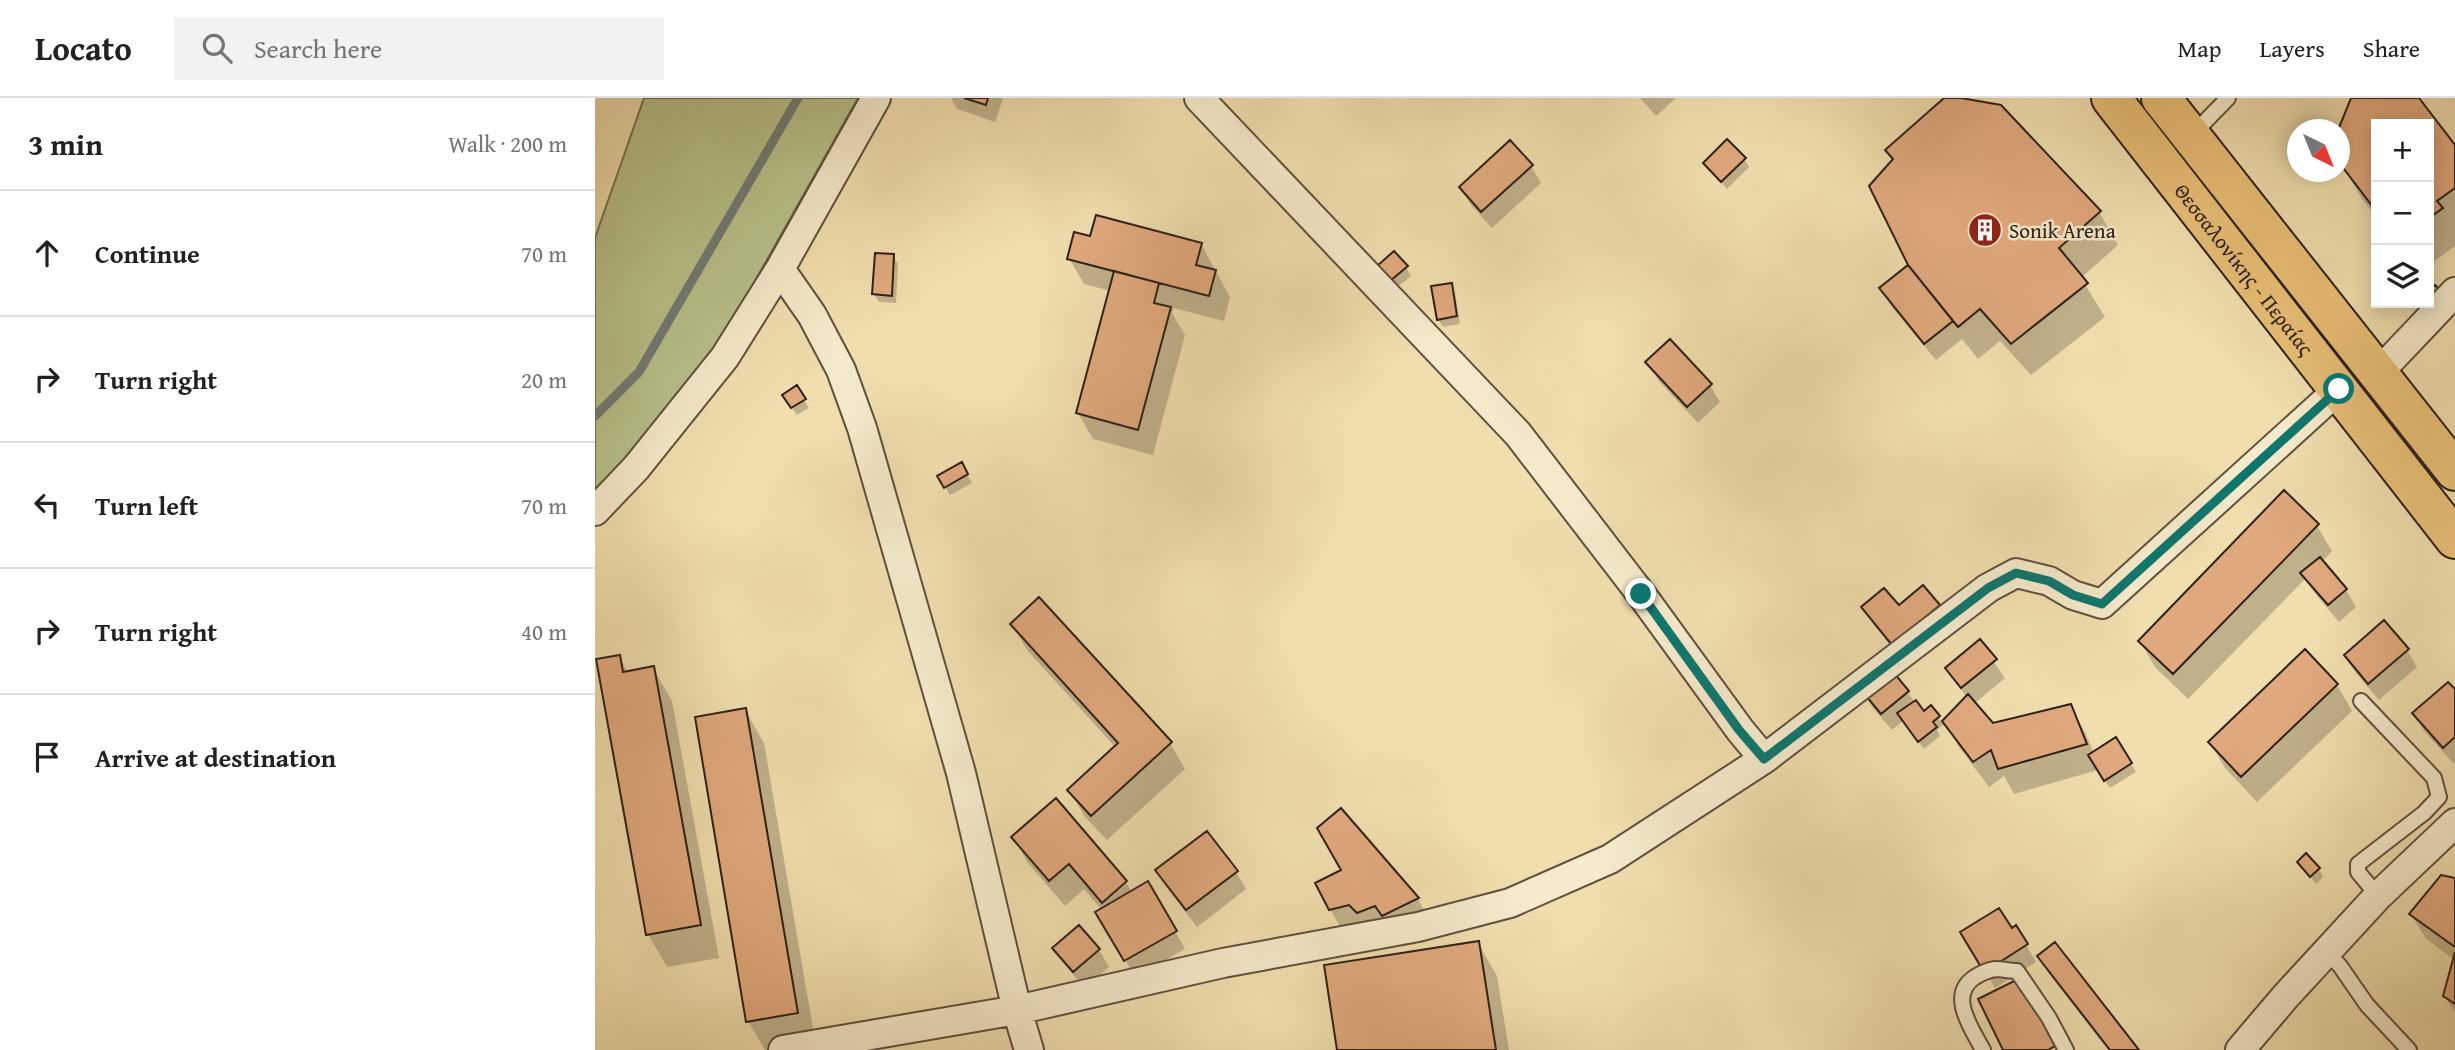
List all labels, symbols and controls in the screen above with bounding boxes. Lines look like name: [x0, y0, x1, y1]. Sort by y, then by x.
search box: [174, 17, 664, 80]
text: Locato: [35, 24, 132, 72]
icon: search: [198, 29, 236, 67]
text: Search here: [254, 29, 382, 68]
text: Map: [2178, 31, 2221, 66]
text: Layers: [2259, 31, 2325, 66]
text: Share: [2363, 31, 2420, 66]
north arrow: [2287, 119, 2350, 182]
map controls: [2371, 119, 2434, 308]
button: +: [2371, 119, 2434, 182]
text: 3 min: [28, 122, 103, 166]
text: Walk · 200 m: [448, 127, 567, 160]
street label: Θεσσαλονίκης - Περαίας: [2167, 176, 2322, 362]
button: −: [2371, 182, 2434, 245]
building icon: Sonik Arena: [1966, 211, 2004, 249]
place label: Sonik Arena: [2009, 215, 2116, 246]
icon: ahead: [28, 234, 66, 272]
text: Continue: [95, 234, 200, 273]
text: 70 m: [521, 237, 567, 270]
button: layers: [2371, 245, 2434, 308]
icon: right: [28, 360, 66, 398]
text: Turn right: [95, 360, 217, 399]
text: 20 m: [521, 363, 567, 396]
route start: [2323, 373, 2354, 404]
icon: left: [28, 486, 66, 524]
text: Turn left: [95, 486, 198, 525]
text: 70 m: [521, 489, 567, 522]
route end: [1625, 578, 1656, 609]
icon: right: [28, 612, 66, 650]
text: Turn right: [95, 612, 217, 651]
text: 40 m: [521, 615, 567, 648]
icon: arrive: [28, 738, 66, 776]
text: Arrive at destination: [95, 738, 336, 777]

